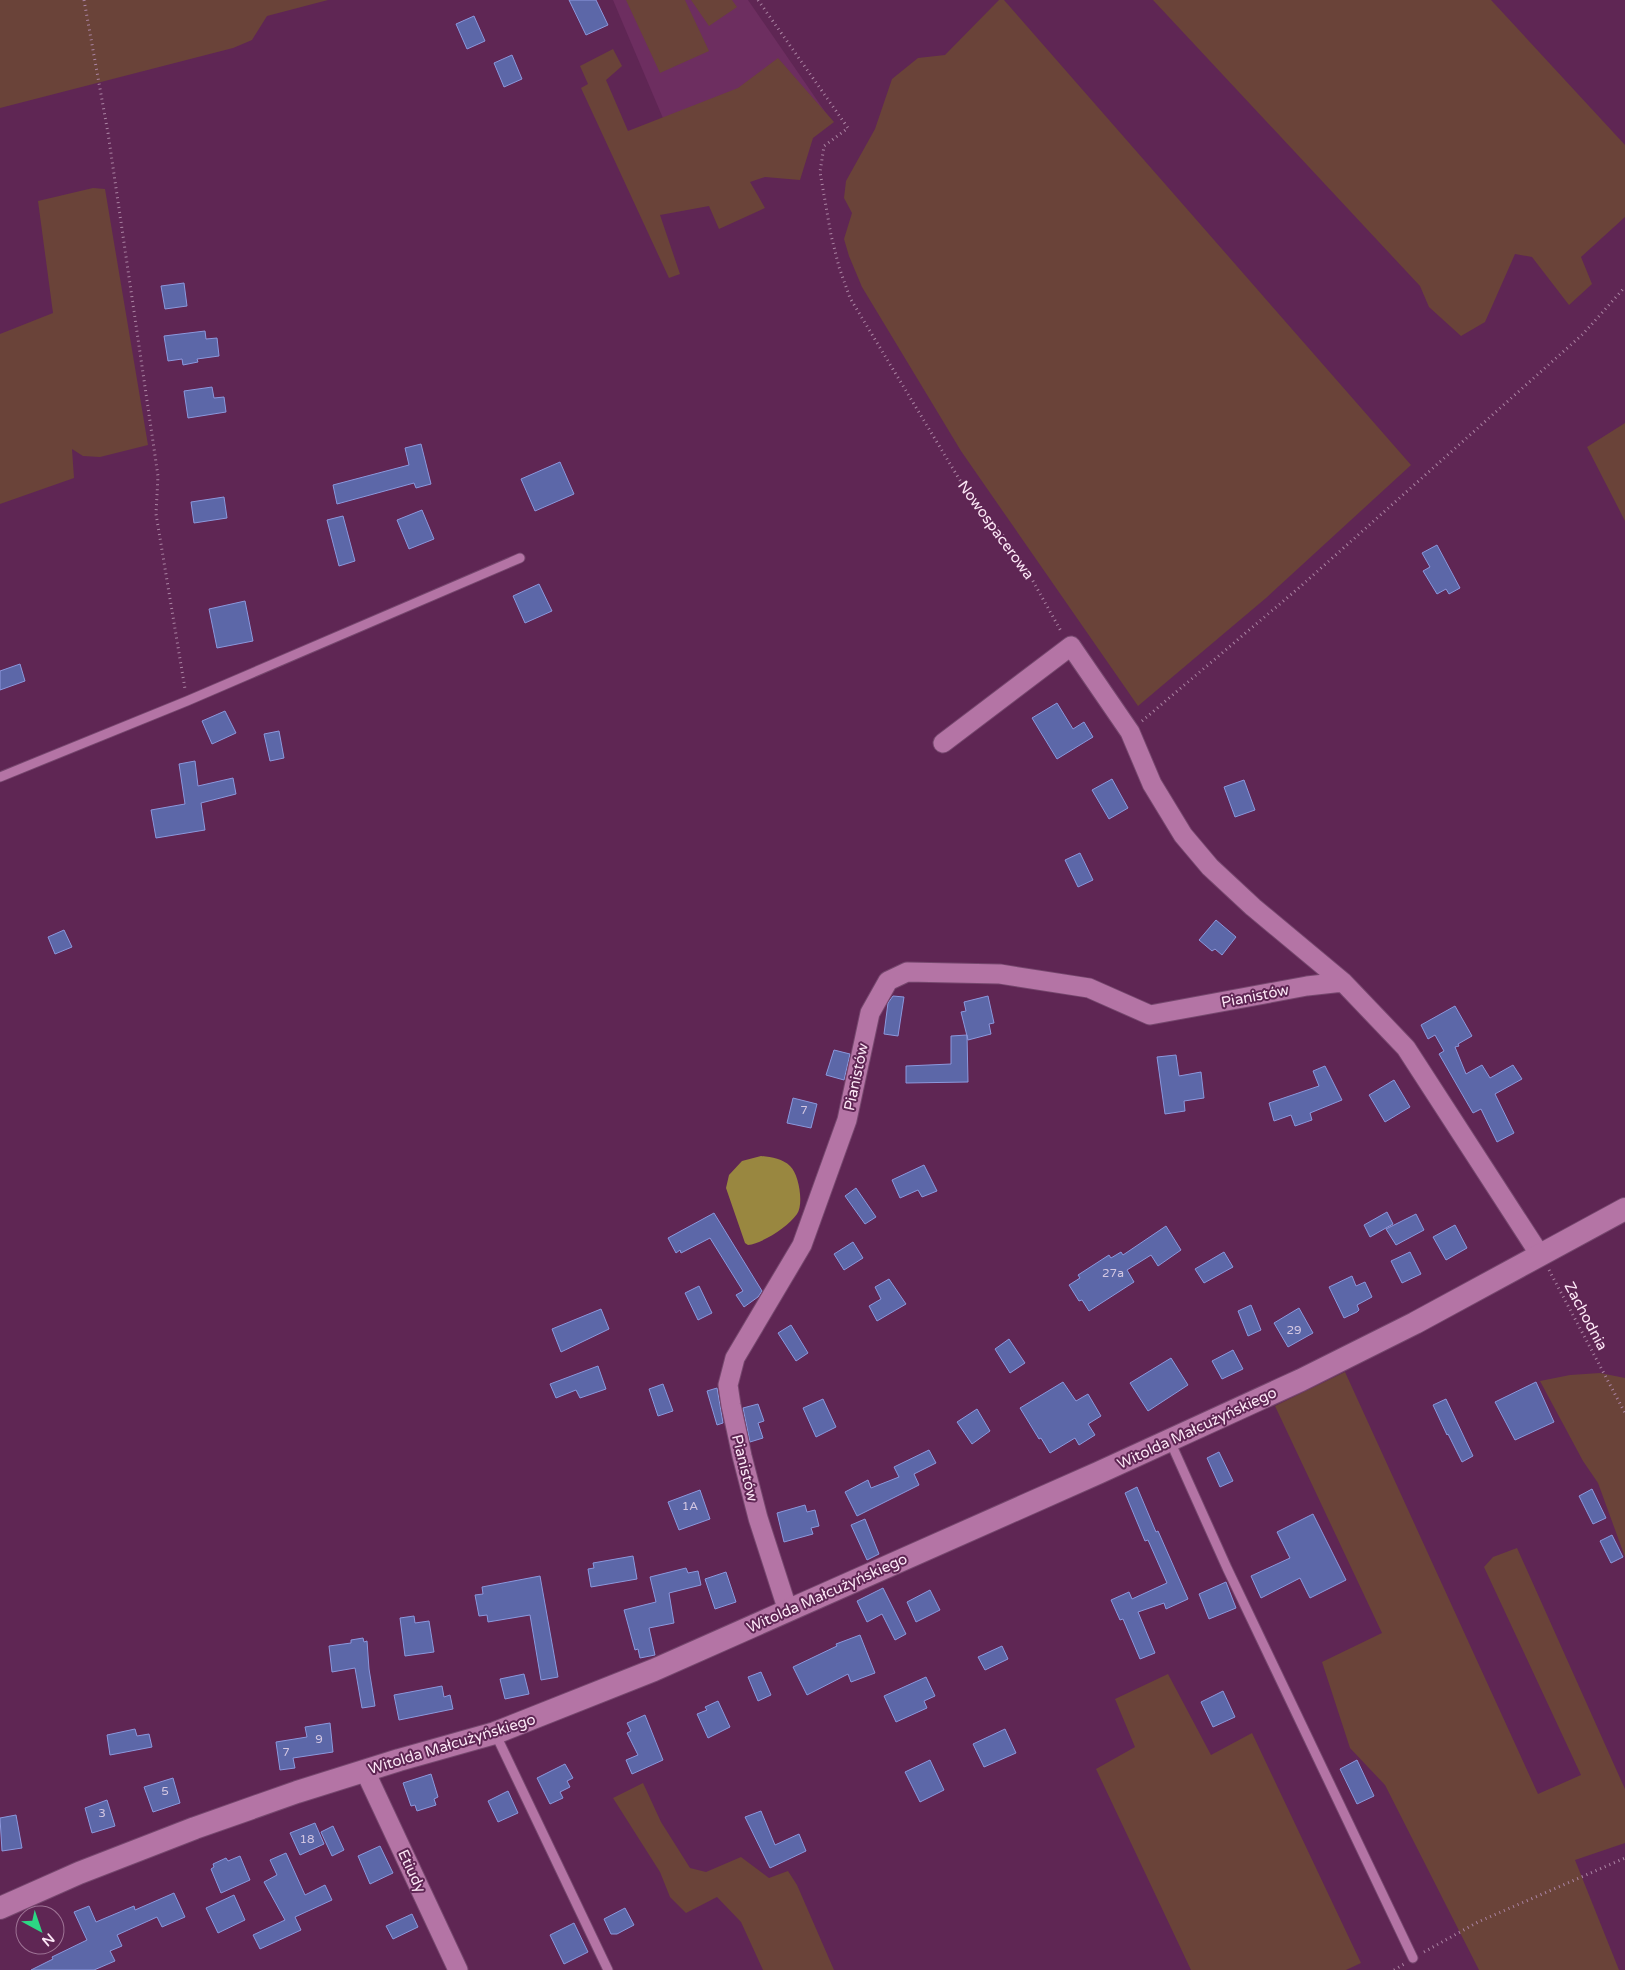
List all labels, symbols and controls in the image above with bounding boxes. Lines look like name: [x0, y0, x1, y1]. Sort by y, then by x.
street label: Nowospacerowa: [954, 477, 1038, 583]
street label: Pianistów: [1220, 981, 1291, 1011]
street label: Pianistów: [840, 1041, 872, 1112]
house number: 7: [800, 1103, 808, 1117]
house number: 27a: [1102, 1266, 1124, 1280]
street label: Zachodnia: [1560, 1279, 1612, 1353]
house number: 29: [1286, 1323, 1302, 1337]
street label: Witolda Małcużyńskiego: [1114, 1383, 1280, 1473]
street label: Pianistów: [728, 1433, 762, 1504]
house number: 1A: [682, 1499, 698, 1513]
street label: Witolda Małcużyńskiego: [744, 1549, 910, 1637]
street label: Witolda Małcużyńskiego: [366, 1710, 538, 1778]
house number: 9: [315, 1732, 323, 1746]
house number: 7: [282, 1745, 290, 1759]
house number: 5: [161, 1784, 169, 1798]
house number: 3: [98, 1806, 106, 1820]
house number: 18: [299, 1832, 315, 1846]
street label: Etiudy: [394, 1847, 430, 1895]
north arrow: [15, 1905, 65, 1955]
text: N: [38, 1929, 58, 1950]

